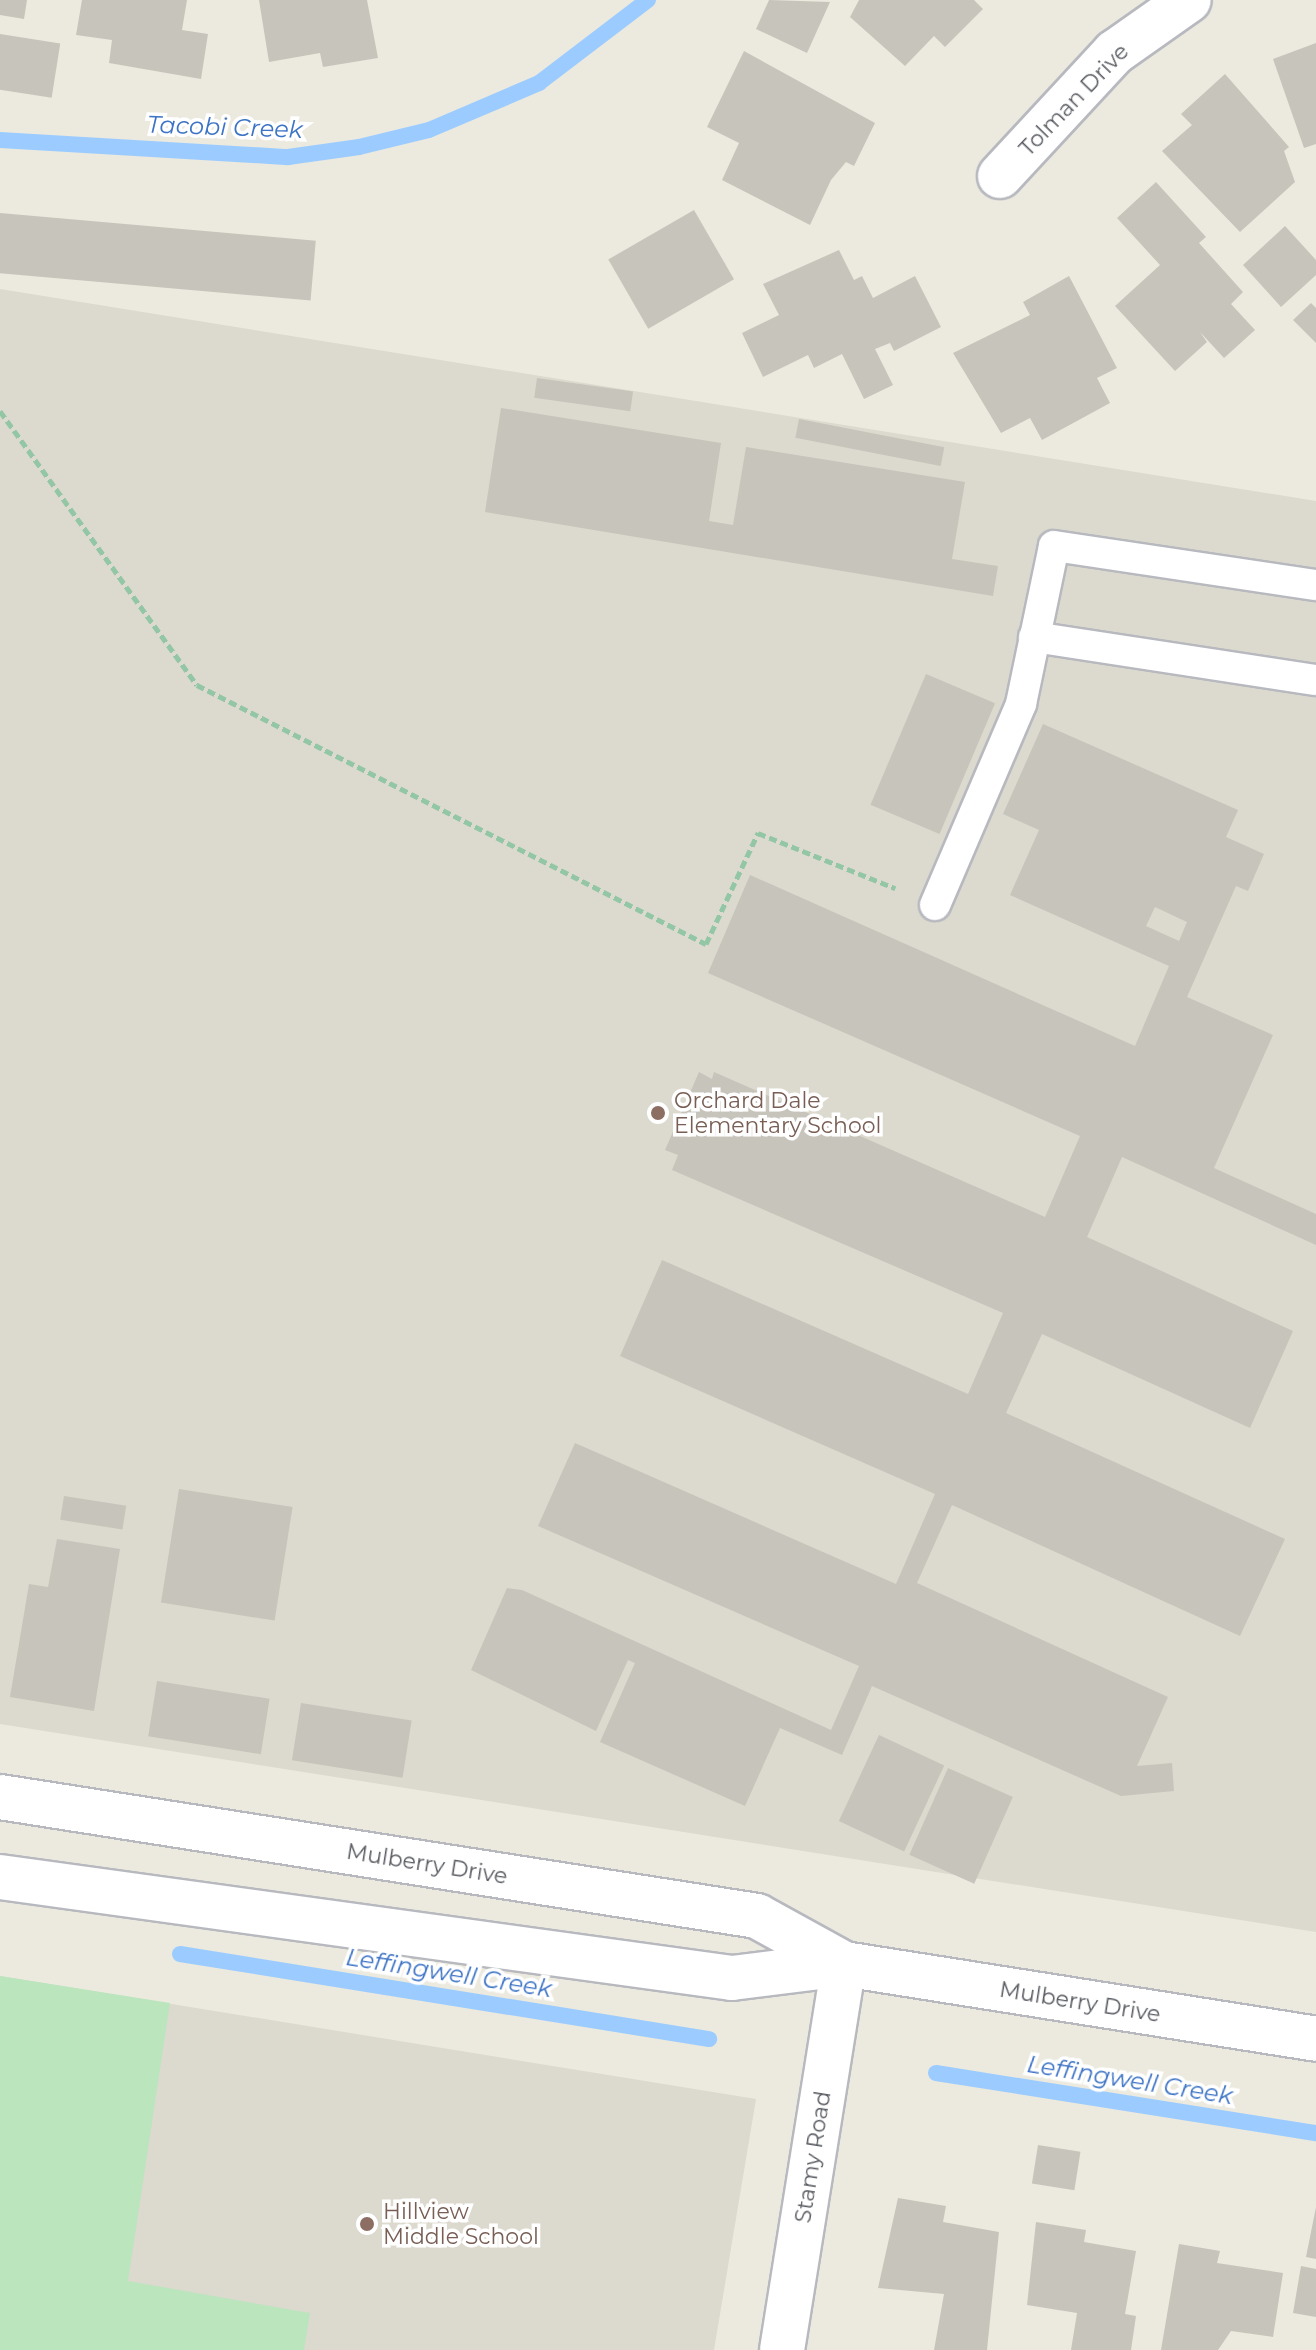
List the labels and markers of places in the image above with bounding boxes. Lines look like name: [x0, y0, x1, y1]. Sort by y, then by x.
place label: Orchard Dale Elementary School: [674, 1087, 881, 1138]
marker: Orchard Dale Elementary School: [649, 1104, 667, 1122]
place label: Hillview Middle School: [383, 2198, 539, 2250]
marker: Hillview Middle School: [358, 2215, 376, 2233]

